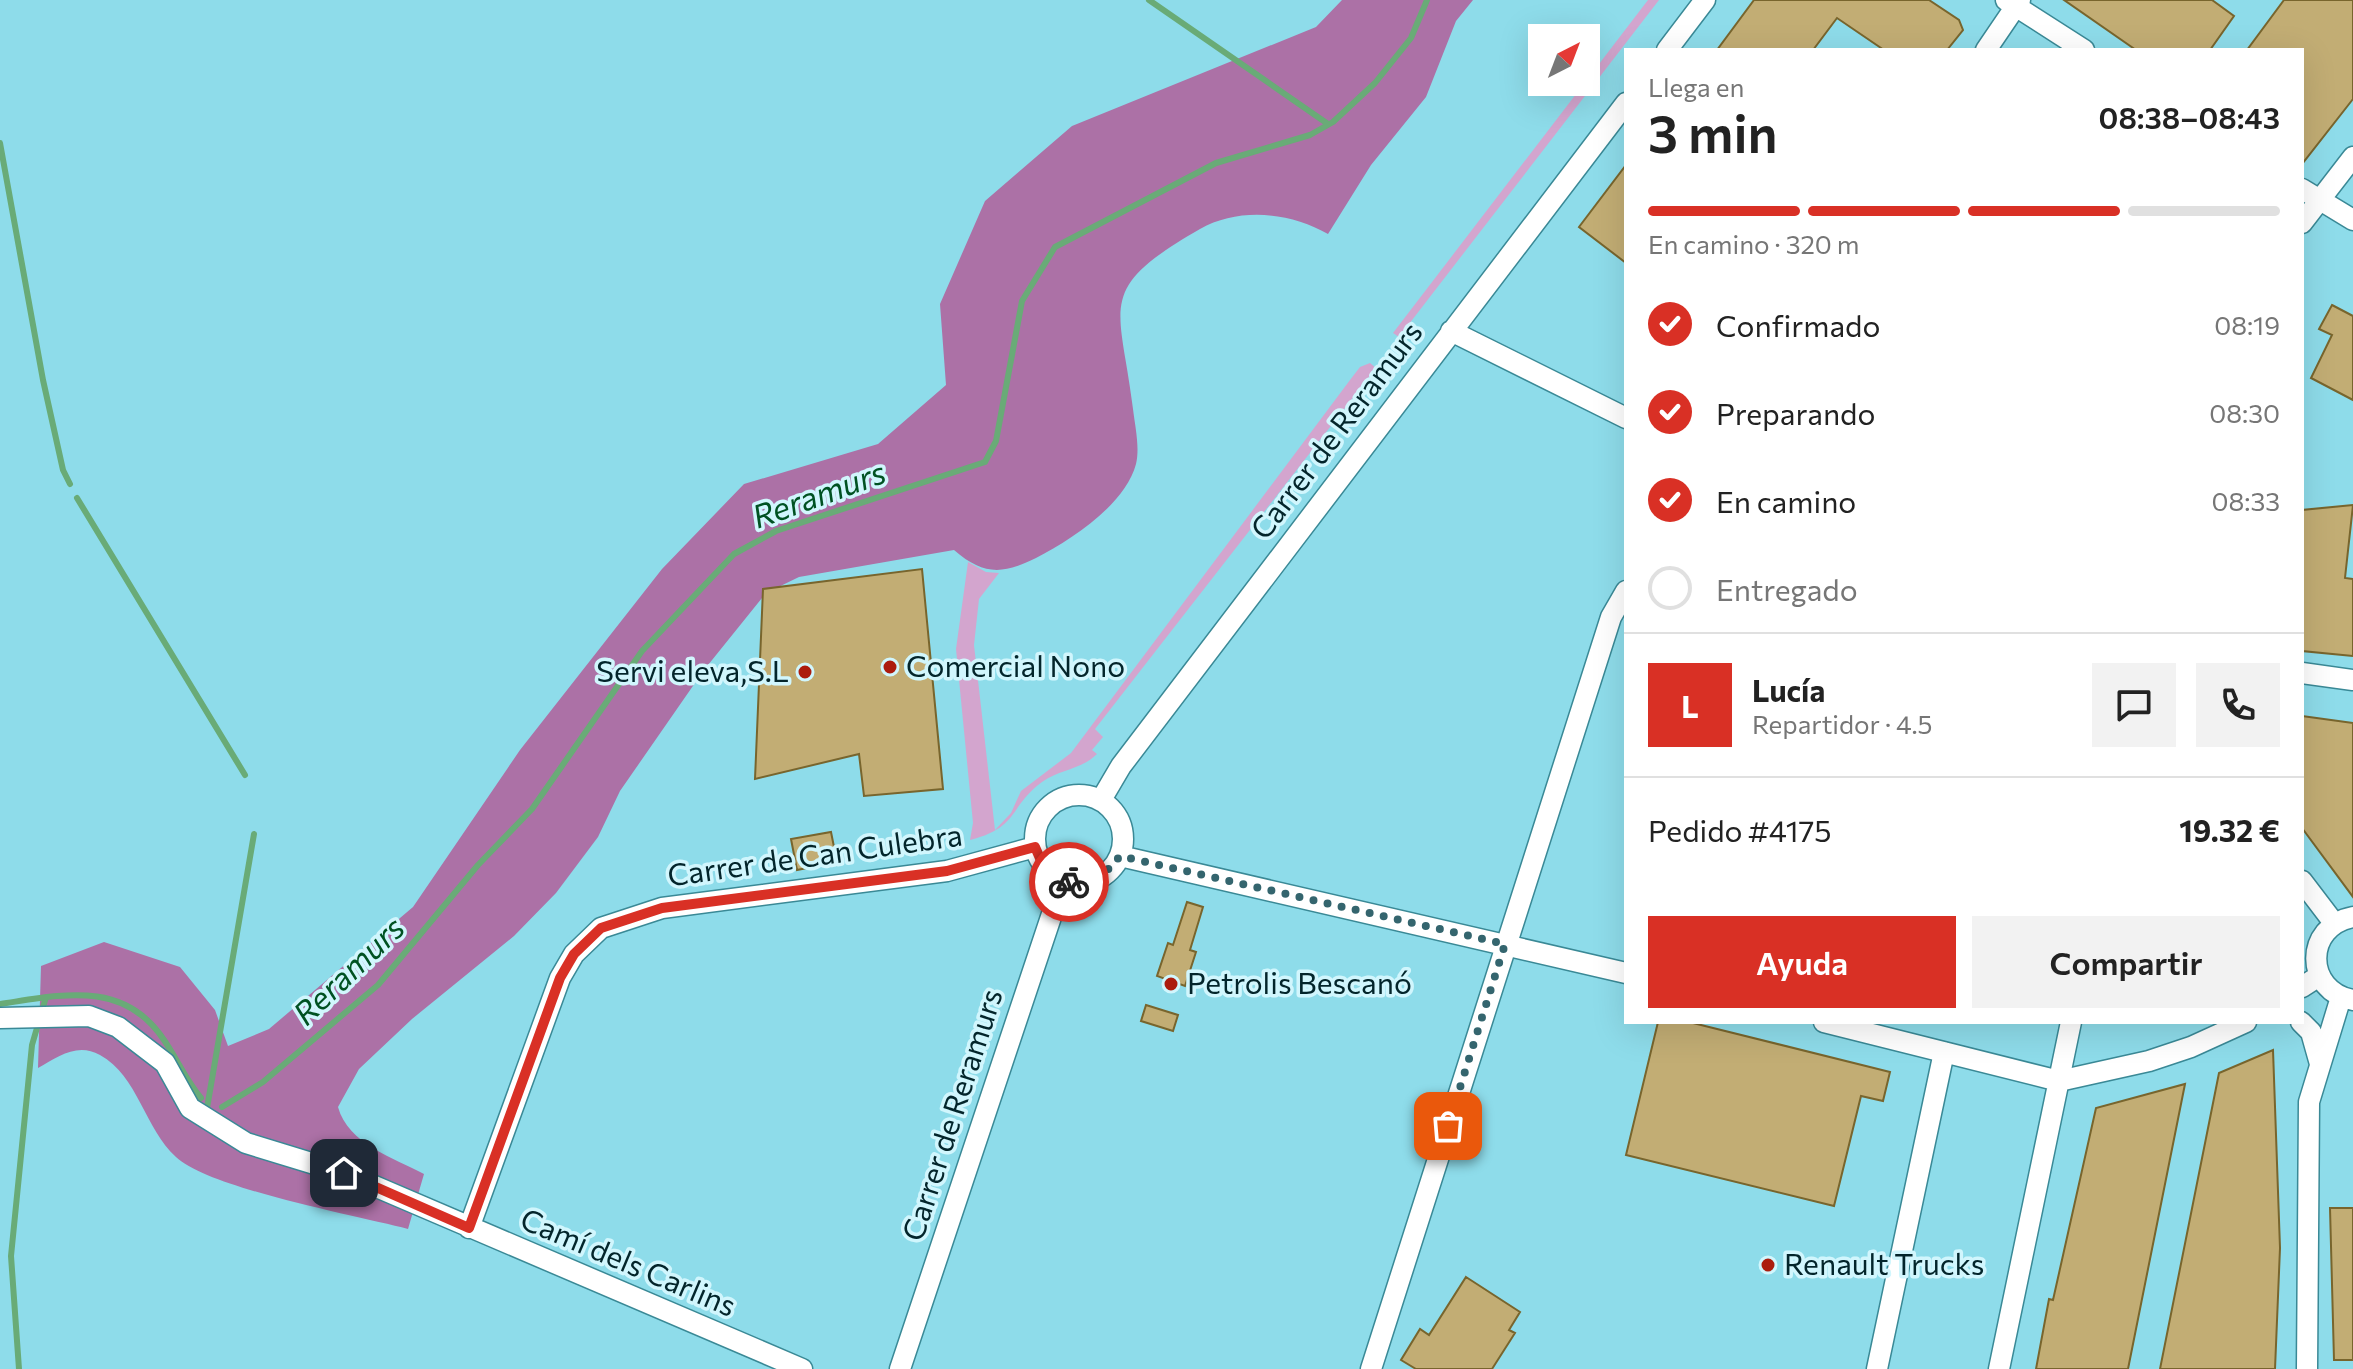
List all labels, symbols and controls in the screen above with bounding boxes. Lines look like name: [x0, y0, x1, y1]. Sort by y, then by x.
north arrow: [1528, 24, 1600, 96]
map controls: [1528, 24, 1600, 96]
text: Llega en: [1648, 71, 1744, 102]
text: 08:38–08:43: [2099, 98, 2280, 135]
text: 3 min: [1648, 100, 1777, 164]
text: En camino · 320 m: [1648, 228, 1859, 259]
icon: check: [1648, 302, 1692, 346]
text: Confirmado: [1716, 306, 1880, 343]
text: 08:19: [2214, 309, 2280, 340]
street label: Carrer de Reramurs: [1241, 314, 1429, 545]
icon: check: [1648, 390, 1692, 434]
text: Preparando: [1716, 394, 1875, 431]
text: 08:30: [2209, 397, 2280, 428]
water label: Reramurs: [746, 451, 890, 536]
icon: check: [1648, 478, 1692, 522]
text: En camino: [1716, 482, 1856, 519]
text: 08:33: [2212, 485, 2280, 516]
text: Entregado: [1716, 570, 1858, 607]
place label: Comercial Nono: [906, 646, 1125, 683]
place label: Servi eleva,S.L: [596, 651, 789, 688]
marker: Comercial Nono: [881, 658, 899, 676]
marker: Servi eleva,S.L: [796, 663, 814, 681]
button: chat: [2092, 663, 2176, 747]
button: phone: [2196, 663, 2280, 747]
text: Lucía: [1752, 671, 1825, 708]
text: L: [1681, 687, 1699, 724]
text: Repartidor · 4.5: [1752, 708, 1933, 739]
text: Pedido #4175: [1648, 811, 1832, 848]
text: 19.32 €: [2179, 811, 2280, 848]
street label: Carrer de Can Culebra: [665, 815, 964, 893]
courier: [1029, 842, 1109, 922]
icon: bike: [1047, 860, 1091, 904]
water label: Reramurs: [284, 907, 412, 1032]
button: Ayuda: [1648, 916, 1956, 1008]
button: Compartir: [1972, 916, 2280, 1008]
place label: Petrolis Bescanó: [1187, 963, 1412, 1000]
marker: Petrolis Bescanó: [1162, 975, 1180, 993]
street label: Carrer de Reramurs: [892, 984, 1009, 1245]
pin: [1414, 1092, 1482, 1160]
icon: bag: [1426, 1104, 1470, 1148]
pin: [310, 1139, 378, 1207]
icon: home: [322, 1151, 366, 1195]
street label: Camí dels Carlins: [516, 1199, 742, 1323]
place label: Renault Trucks: [1784, 1244, 1984, 1281]
marker: Renault Trucks: [1759, 1256, 1777, 1274]

